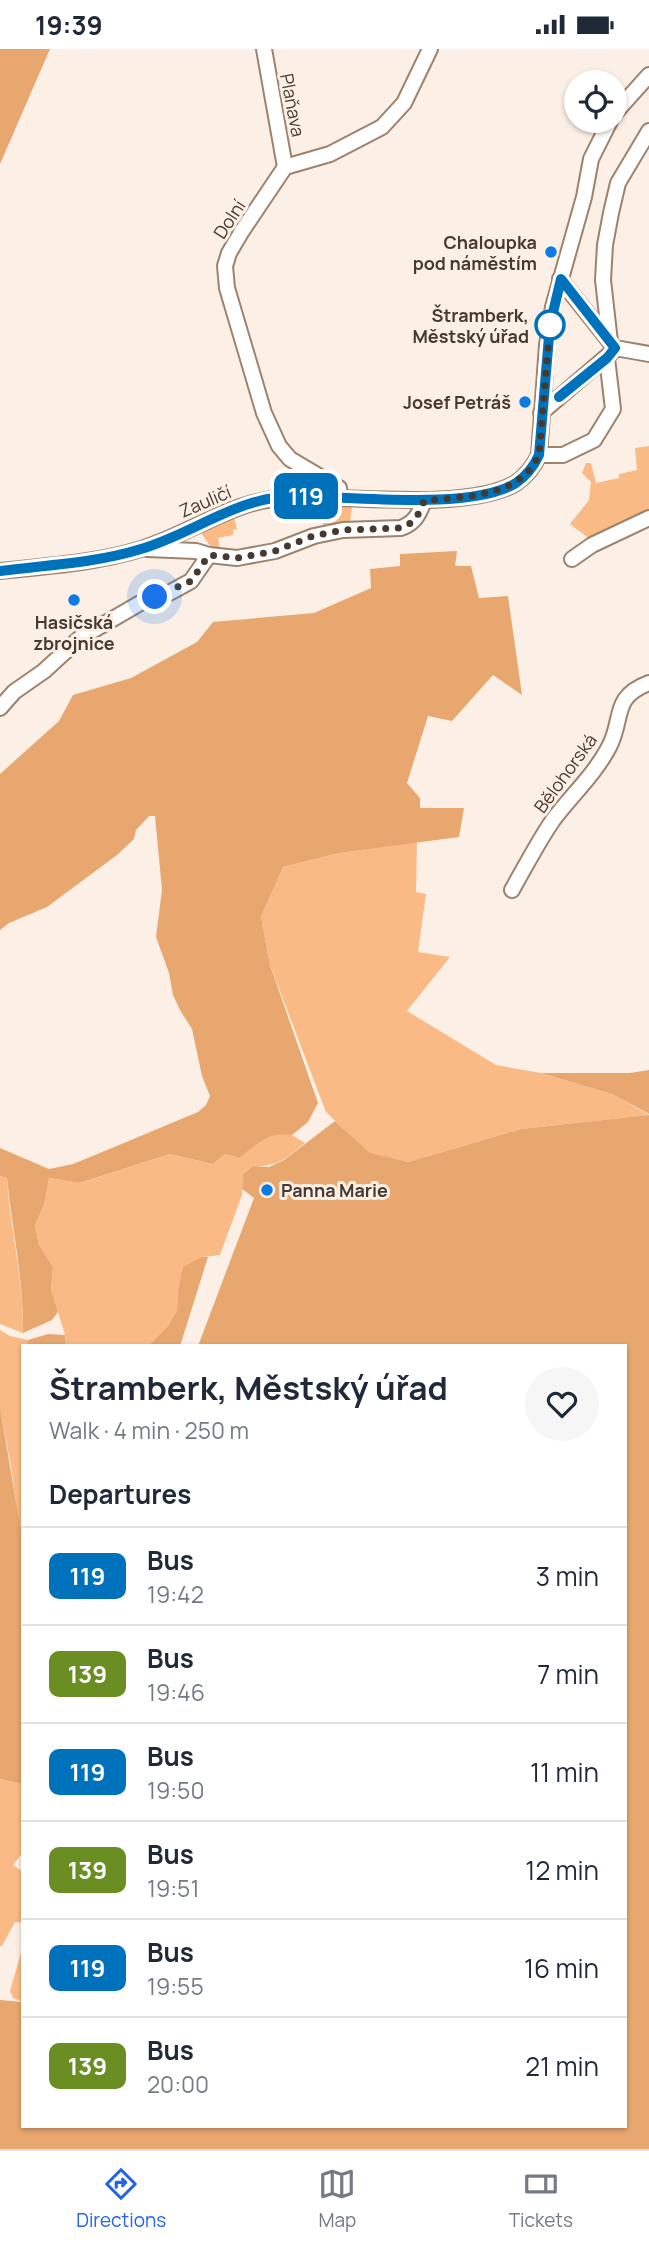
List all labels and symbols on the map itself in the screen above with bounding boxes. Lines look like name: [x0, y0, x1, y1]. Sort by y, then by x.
street label: Plaňava: [275, 71, 311, 139]
street label: Dolní: [208, 195, 250, 243]
place label: Chaloupka pod náměstím: [413, 230, 537, 275]
marker: Chaloupka pod náměstím: [543, 244, 559, 260]
place label: Štramberk, Městský úřad: [412, 303, 529, 348]
marker: Štramberk, Městský úřad: [535, 310, 565, 340]
place label: Josef Petráš: [403, 390, 511, 414]
marker: Josef Petráš: [517, 394, 533, 410]
line badge: 119: [266, 473, 346, 519]
street label: Zauličí: [175, 479, 235, 523]
your location: [137, 579, 172, 614]
marker: Hasičská zbrojnice: [66, 592, 82, 608]
place label: Hasičská zbrojnice: [33, 610, 115, 655]
street label: Bělohorská: [528, 729, 602, 817]
place label: Panna Marie: [281, 1178, 388, 1202]
marker: Panna Marie: [259, 1182, 275, 1198]

